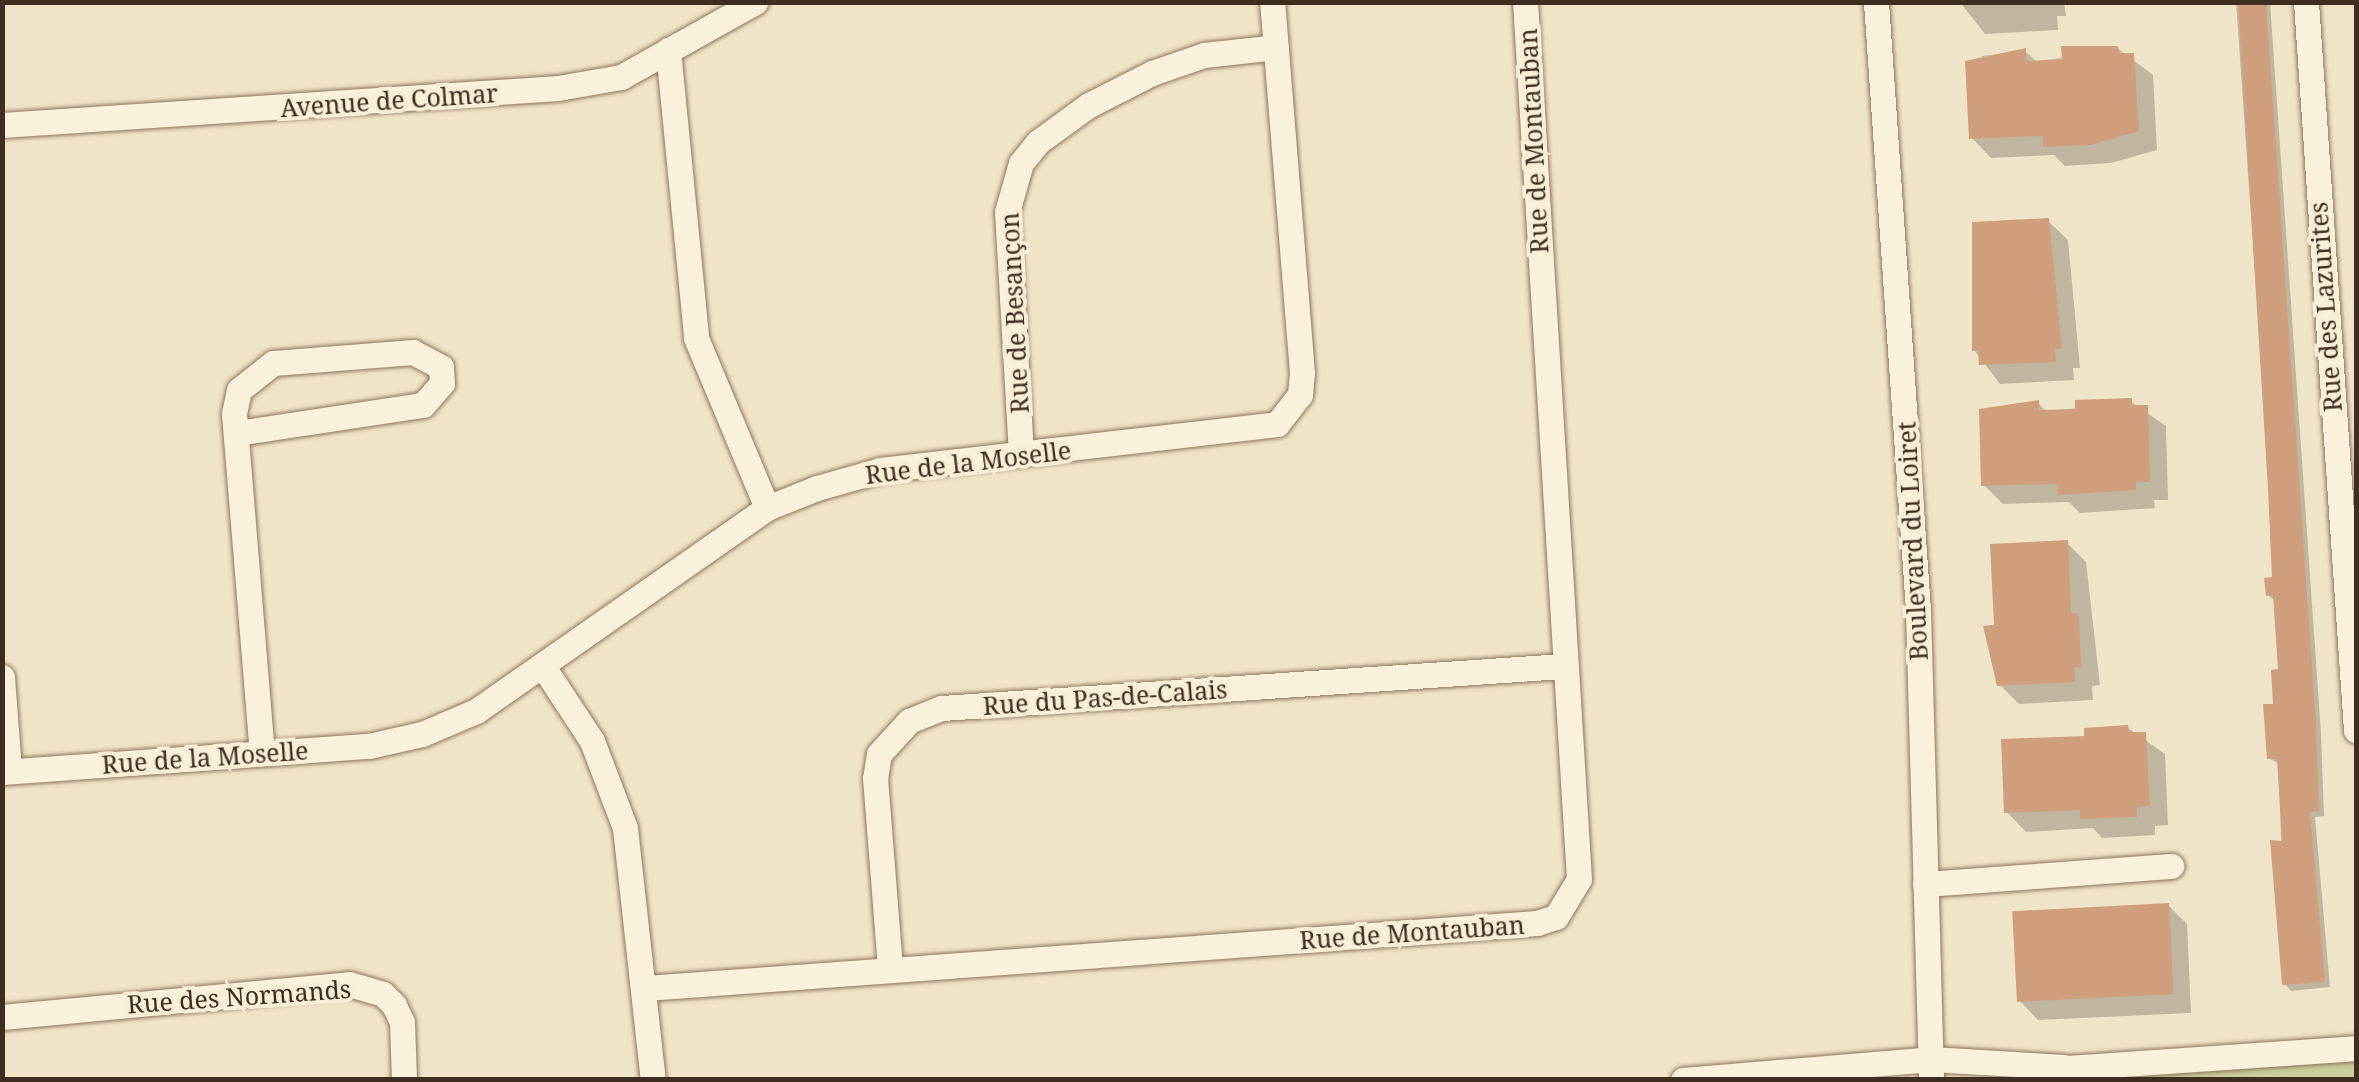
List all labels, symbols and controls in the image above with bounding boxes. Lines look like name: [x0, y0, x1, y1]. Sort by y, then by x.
street label: Rue de Montauban: [1512, 28, 1554, 254]
street label: Avenue de Colmar: [279, 77, 499, 123]
street label: Rue des Lazurites: [2303, 201, 2347, 413]
street label: Rue de Besançon: [994, 212, 1034, 414]
street label: Boulevard du Loiret: [1891, 421, 1933, 661]
street label: Rue de la Moselle: [863, 434, 1073, 490]
street label: Rue du Pas-de-Calais: [982, 673, 1228, 721]
street label: Rue de la Moselle: [101, 735, 309, 779]
street label: Rue de Montauban: [1298, 909, 1526, 955]
street label: Rue des Normands: [126, 973, 352, 1019]

